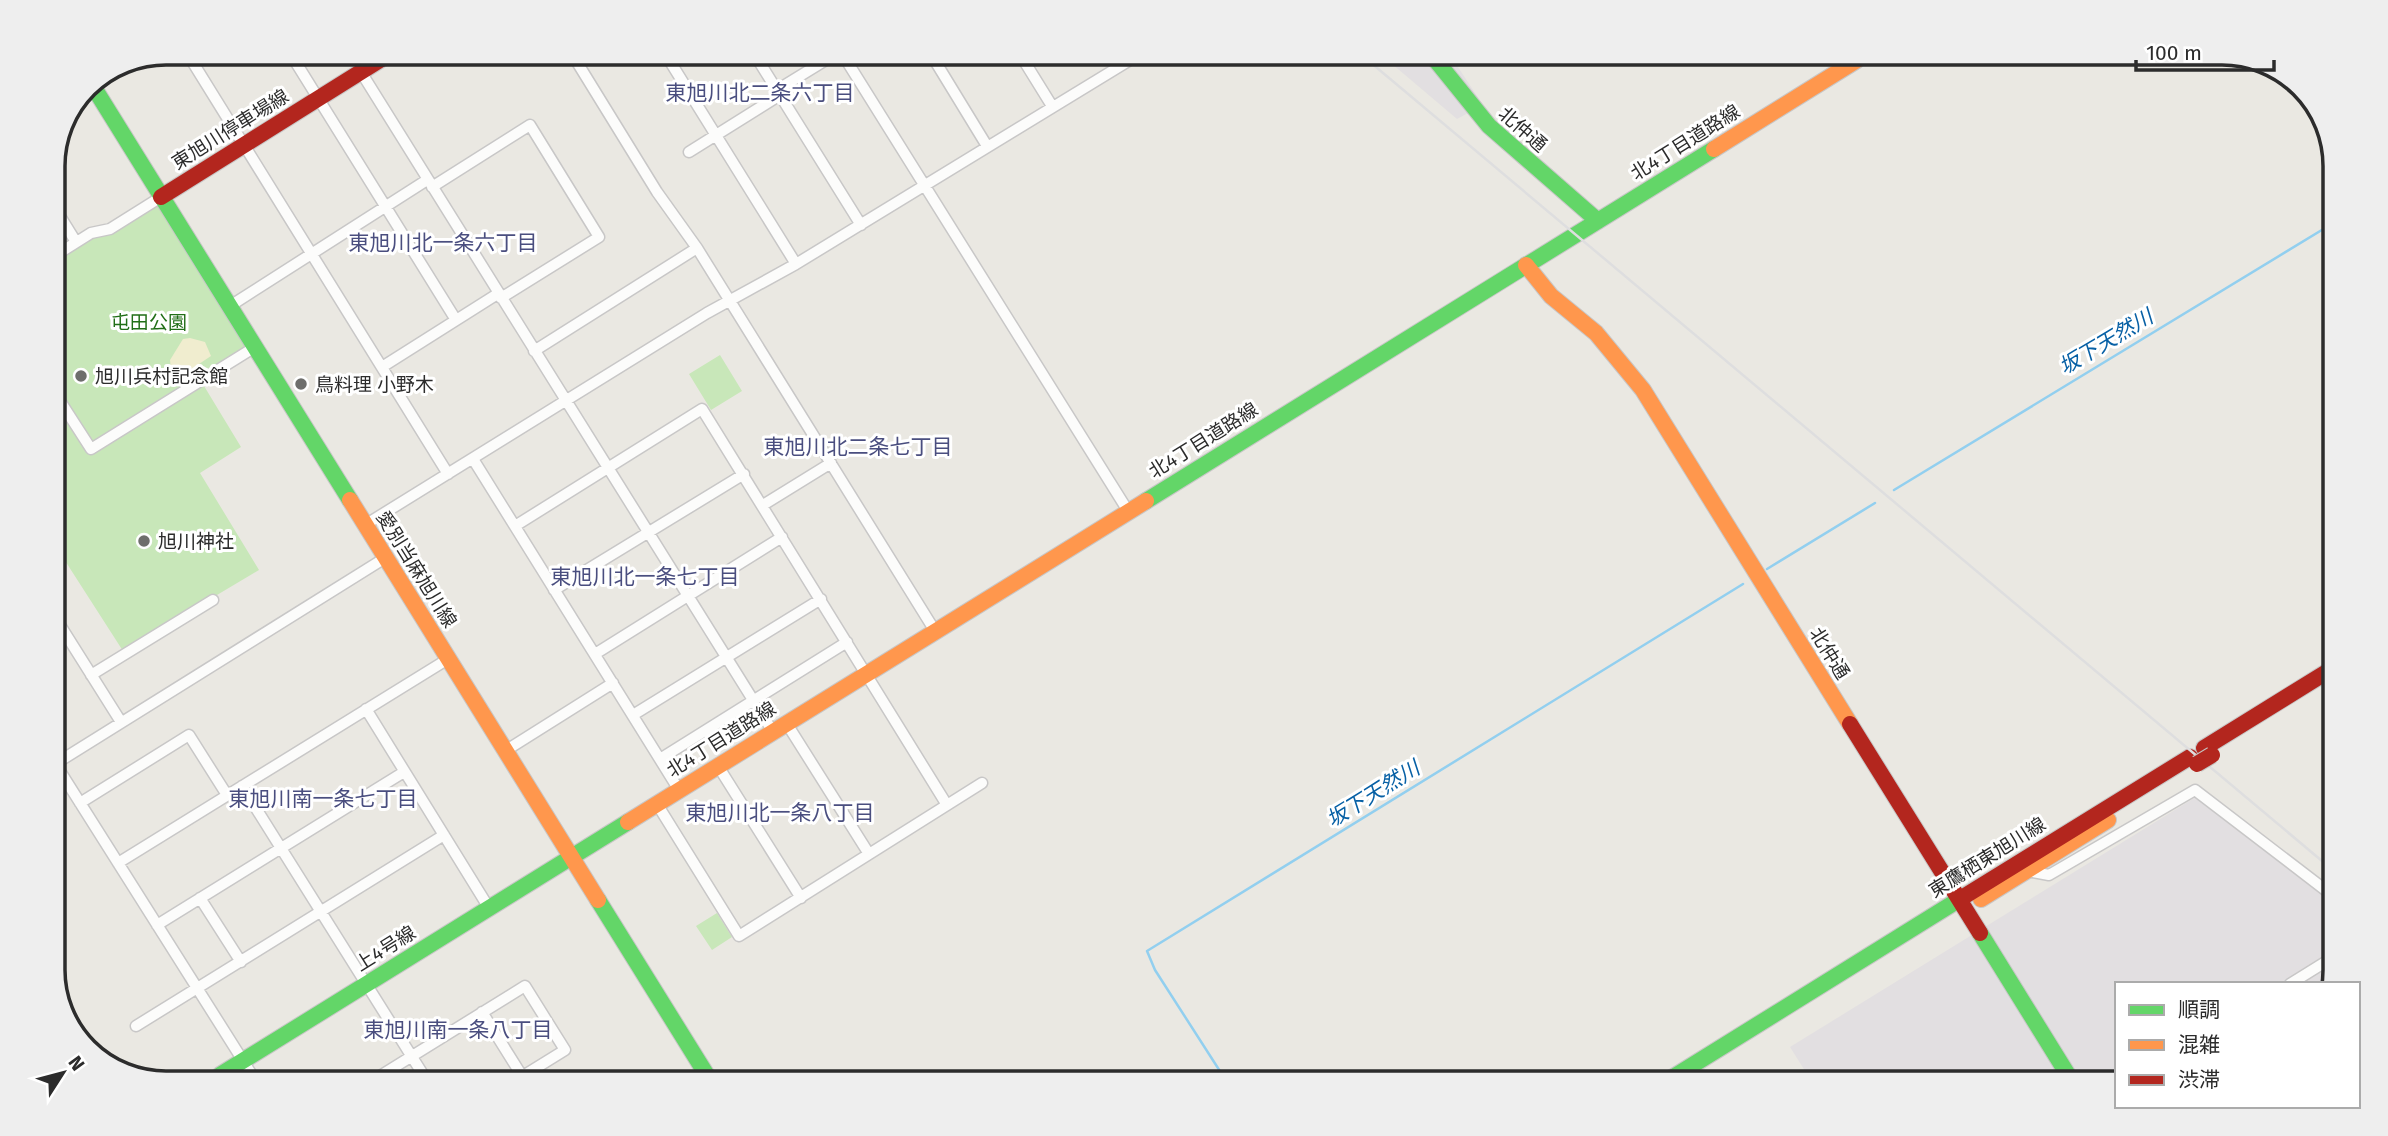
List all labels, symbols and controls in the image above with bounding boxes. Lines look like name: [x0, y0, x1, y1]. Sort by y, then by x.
scale bar: [2136, 28, 2274, 72]
text: 100 m: [2146, 40, 2202, 66]
district label: 東旭川北二条六丁目: [666, 80, 855, 106]
street label: 東旭川停車場線: [168, 84, 293, 174]
street label: 北4丁目道路線: [1627, 100, 1744, 185]
street label: 北仲通: [1494, 102, 1552, 157]
district label: 東旭川北一条六丁目: [349, 230, 538, 256]
water label: 坂下天然川: [2054, 303, 2159, 380]
park label: 屯田公園: [111, 311, 187, 334]
place label: 旭川兵村記念館: [95, 365, 228, 388]
marker: 旭川兵村記念館: [73, 368, 89, 384]
place label: 鳥料理 小野木: [315, 373, 434, 396]
marker: 鳥料理 小野木: [293, 376, 309, 392]
street label: 北4丁目道路線: [1145, 398, 1262, 483]
district label: 東旭川北二条七丁目: [764, 434, 953, 460]
street label: 愛別当麻旭川線: [372, 507, 462, 632]
place label: 旭川神社: [158, 530, 234, 553]
marker: 旭川神社: [136, 533, 152, 549]
district label: 東旭川北一条七丁目: [551, 564, 740, 590]
street label: 北仲通: [1805, 623, 1854, 684]
street label: 北4丁目道路線: [663, 697, 780, 782]
water label: 坂下天然川: [1322, 754, 1426, 833]
district label: 東旭川南一条七丁目: [229, 786, 418, 812]
district label: 東旭川北一条八丁目: [686, 800, 875, 826]
street label: 東鷹栖東旭川線: [1925, 812, 2050, 902]
street label: 上4号線: [351, 921, 420, 976]
legend: [2115, 982, 2360, 1108]
text: 順調: [2178, 997, 2220, 1023]
district label: 東旭川南一条八丁目: [364, 1017, 553, 1043]
text: 混雑: [2178, 1032, 2220, 1058]
north arrow: [28, 1038, 98, 1108]
text: N: [63, 1051, 89, 1075]
text: 渋滞: [2178, 1067, 2220, 1093]

